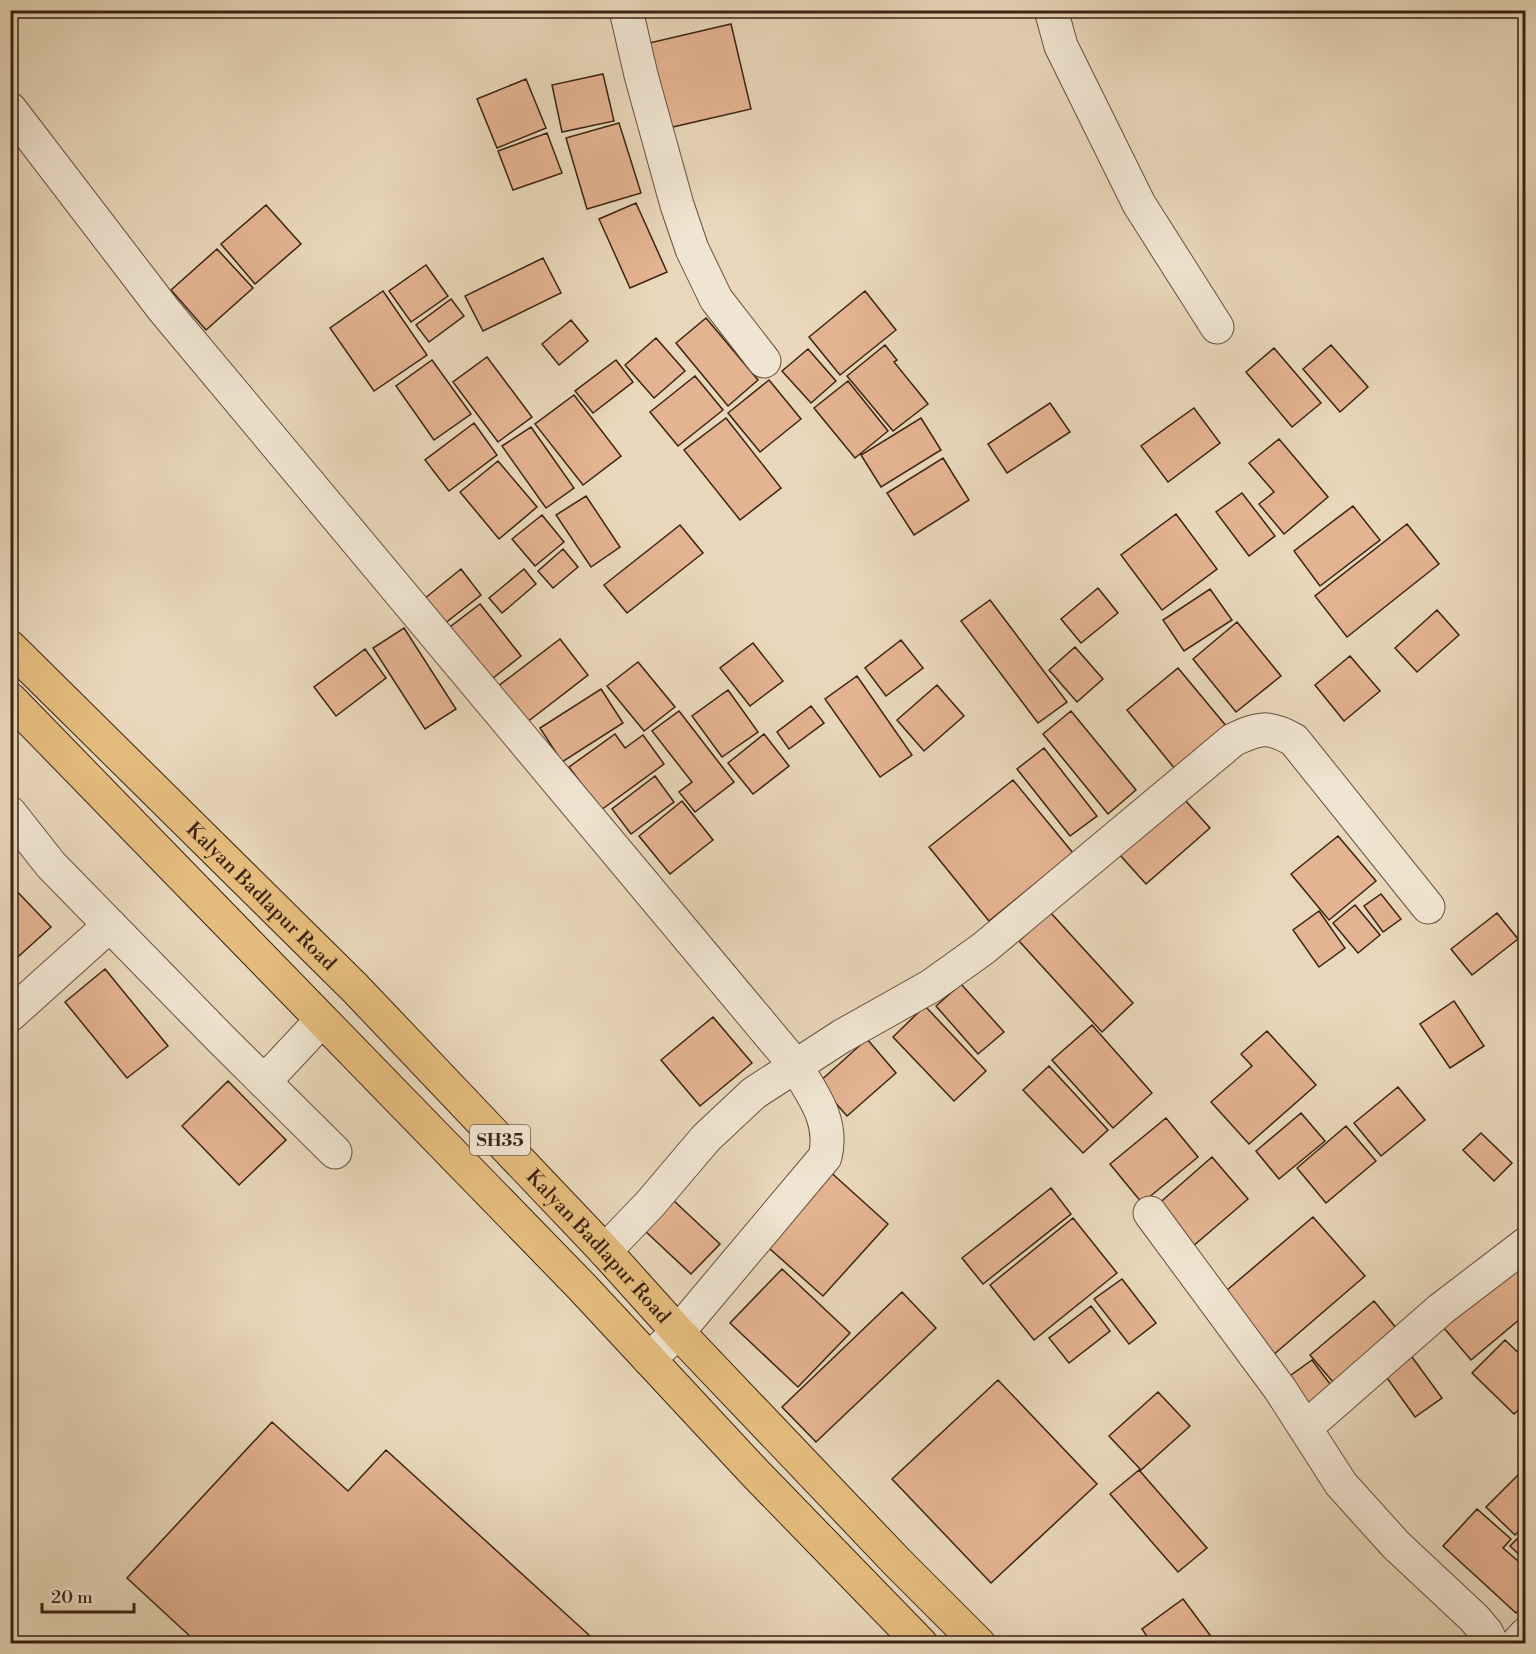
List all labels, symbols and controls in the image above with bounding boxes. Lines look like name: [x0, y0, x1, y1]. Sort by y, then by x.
street label: Kalyan Badlapur Road: [180, 817, 341, 977]
road number: SH35: [470, 1125, 530, 1155]
street label: Kalyan Badlapur Road: [520, 1165, 676, 1330]
scale bar: [42, 1576, 134, 1614]
text: 20 m: [51, 1586, 93, 1609]

